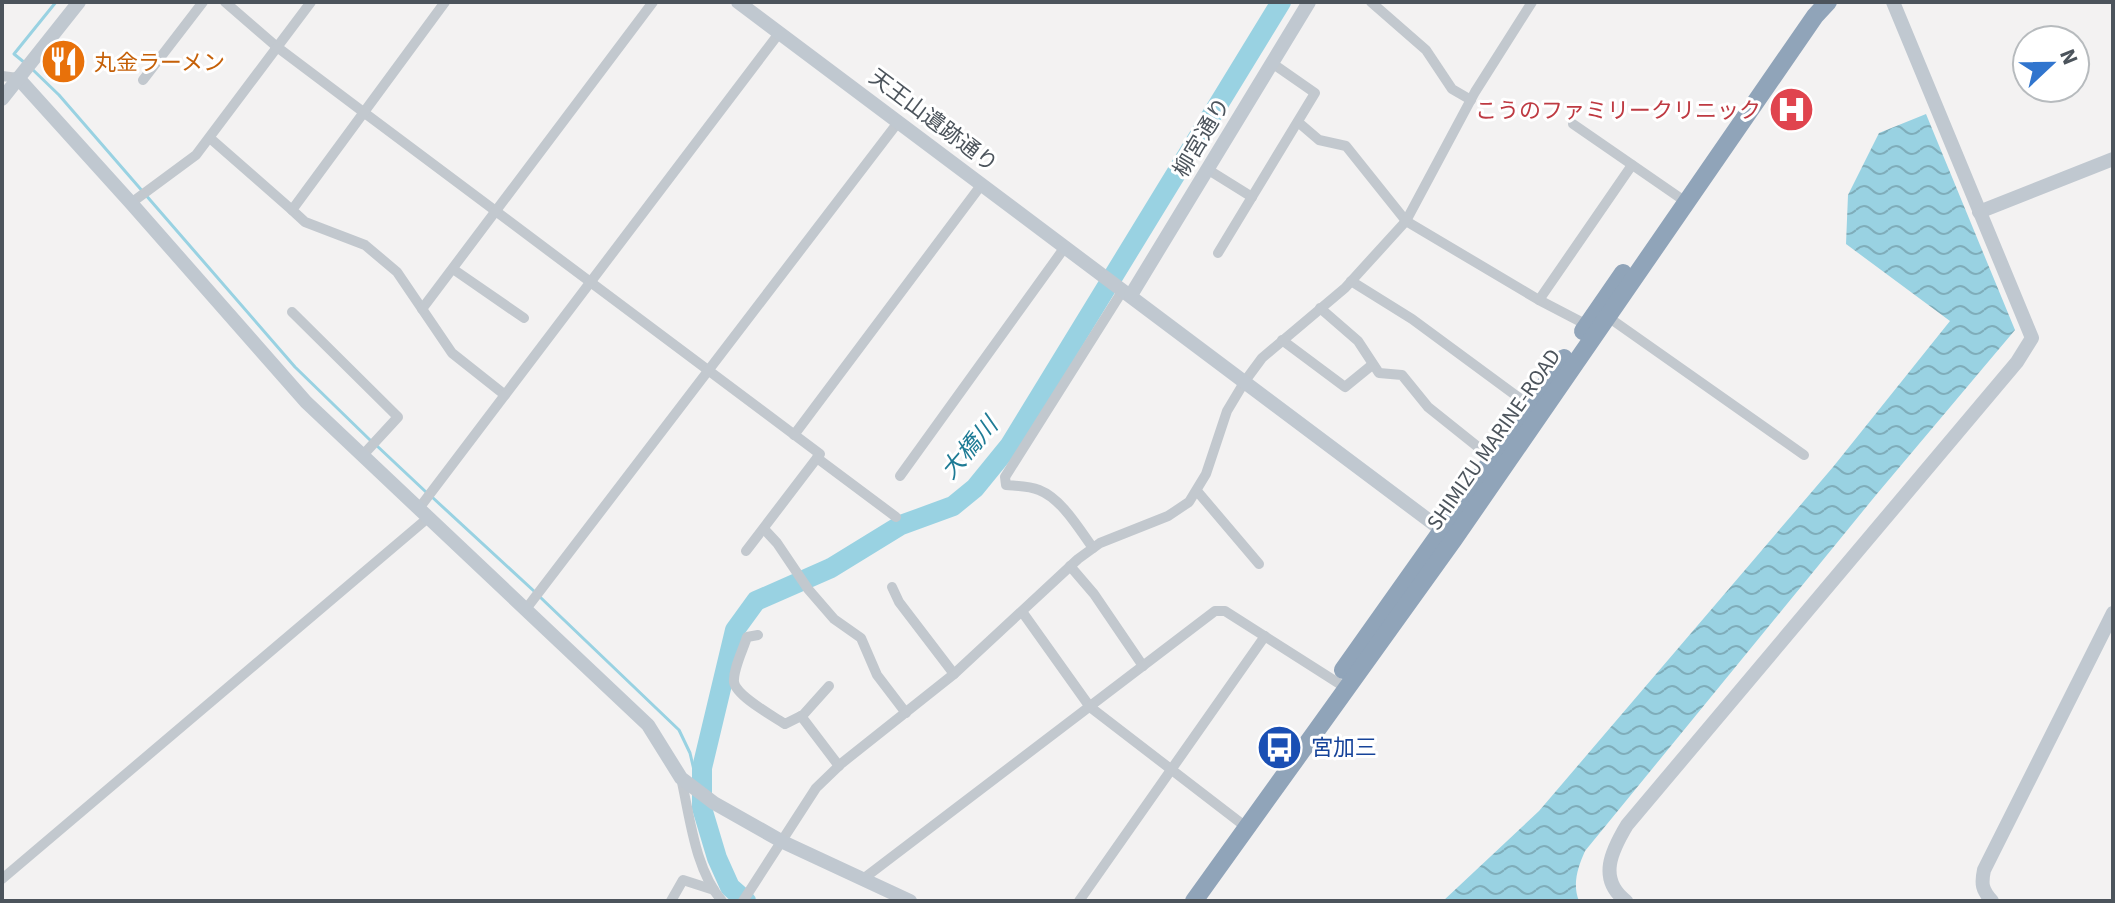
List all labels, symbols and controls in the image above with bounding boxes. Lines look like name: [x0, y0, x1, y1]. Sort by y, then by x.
north arrow: [2011, 24, 2091, 104]
restaurant icon: 丸金ラーメン: [39, 38, 87, 86]
text: N: [2051, 44, 2086, 70]
place label: 丸金ラーメン: [94, 47, 225, 79]
street label: 天王山遺跡通り: [862, 62, 1005, 180]
hospital icon: こうのファミリークリニック: [1768, 86, 1816, 134]
street label: 柳宮通り: [1165, 92, 1238, 183]
place label: こうのファミリークリニック: [1475, 95, 1761, 127]
street label: SHIMIZU MARINE-ROAD: [1419, 342, 1569, 537]
water label: 大橋川: [933, 407, 1008, 487]
bus stop icon: 宮加三: [1256, 723, 1304, 771]
place label: 宮加三: [1311, 732, 1377, 764]

